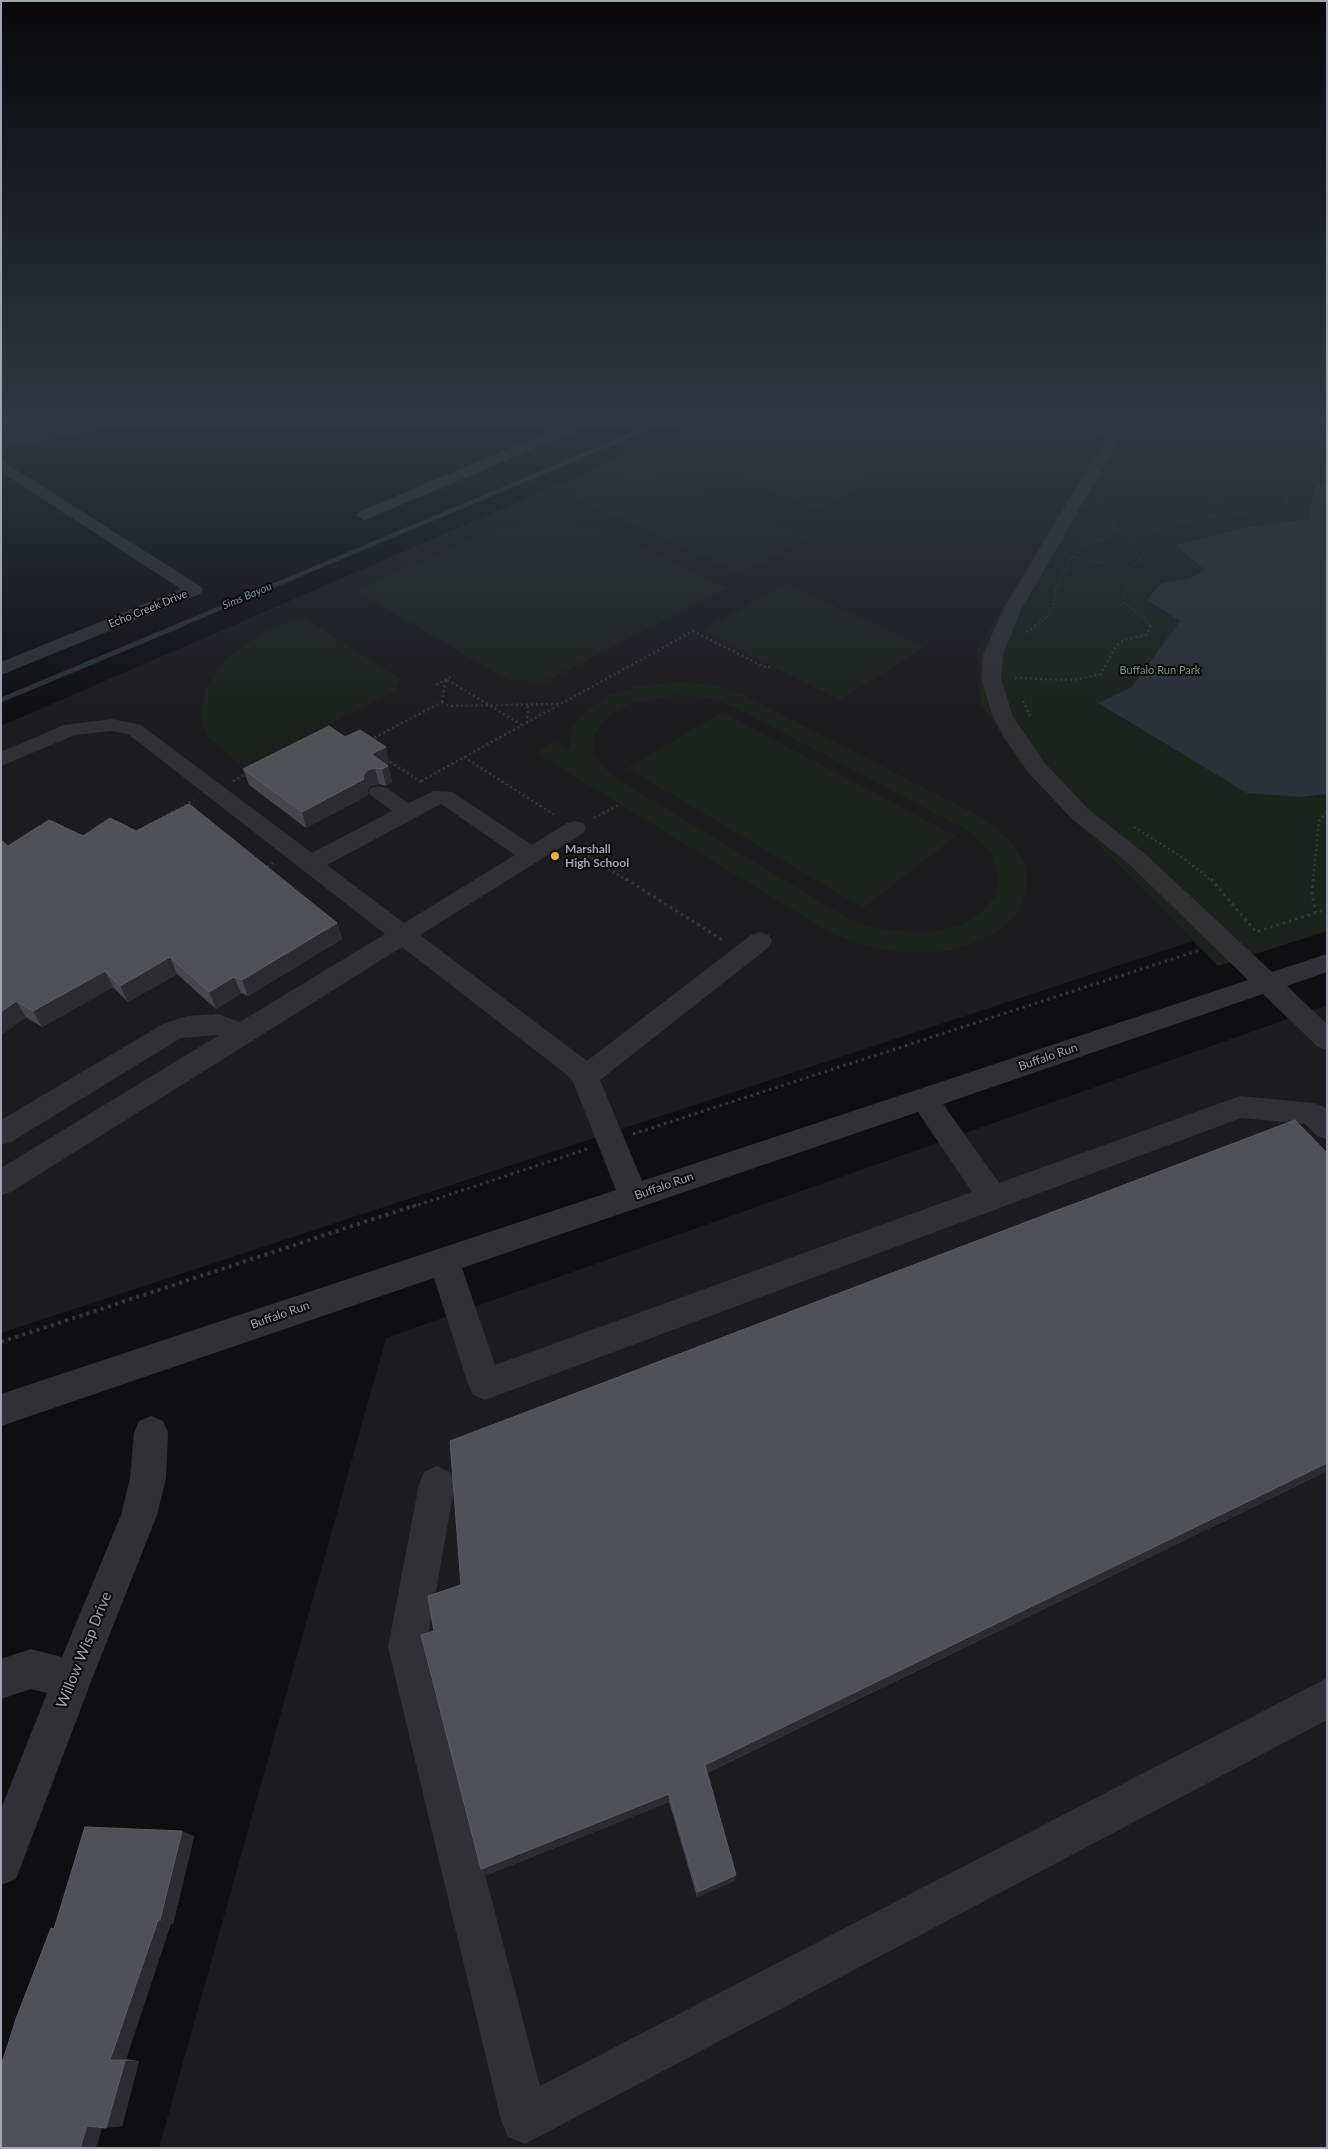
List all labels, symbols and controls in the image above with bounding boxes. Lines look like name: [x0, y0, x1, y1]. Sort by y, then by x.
water label: Sims Bayou: [220, 580, 274, 612]
street label: Echo Creek Drive: [107, 587, 189, 631]
park label: Buffalo Run Park: [1120, 663, 1200, 677]
place label: Marshall High School: [565, 842, 629, 870]
marker: Marshall High School: [549, 850, 561, 862]
street label: Buffalo Run: [1017, 1040, 1079, 1074]
street label: Buffalo Run: [633, 1169, 695, 1203]
street label: Buffalo Run: [249, 1298, 311, 1332]
street label: Willow Wisp Drive: [52, 1589, 116, 1711]

